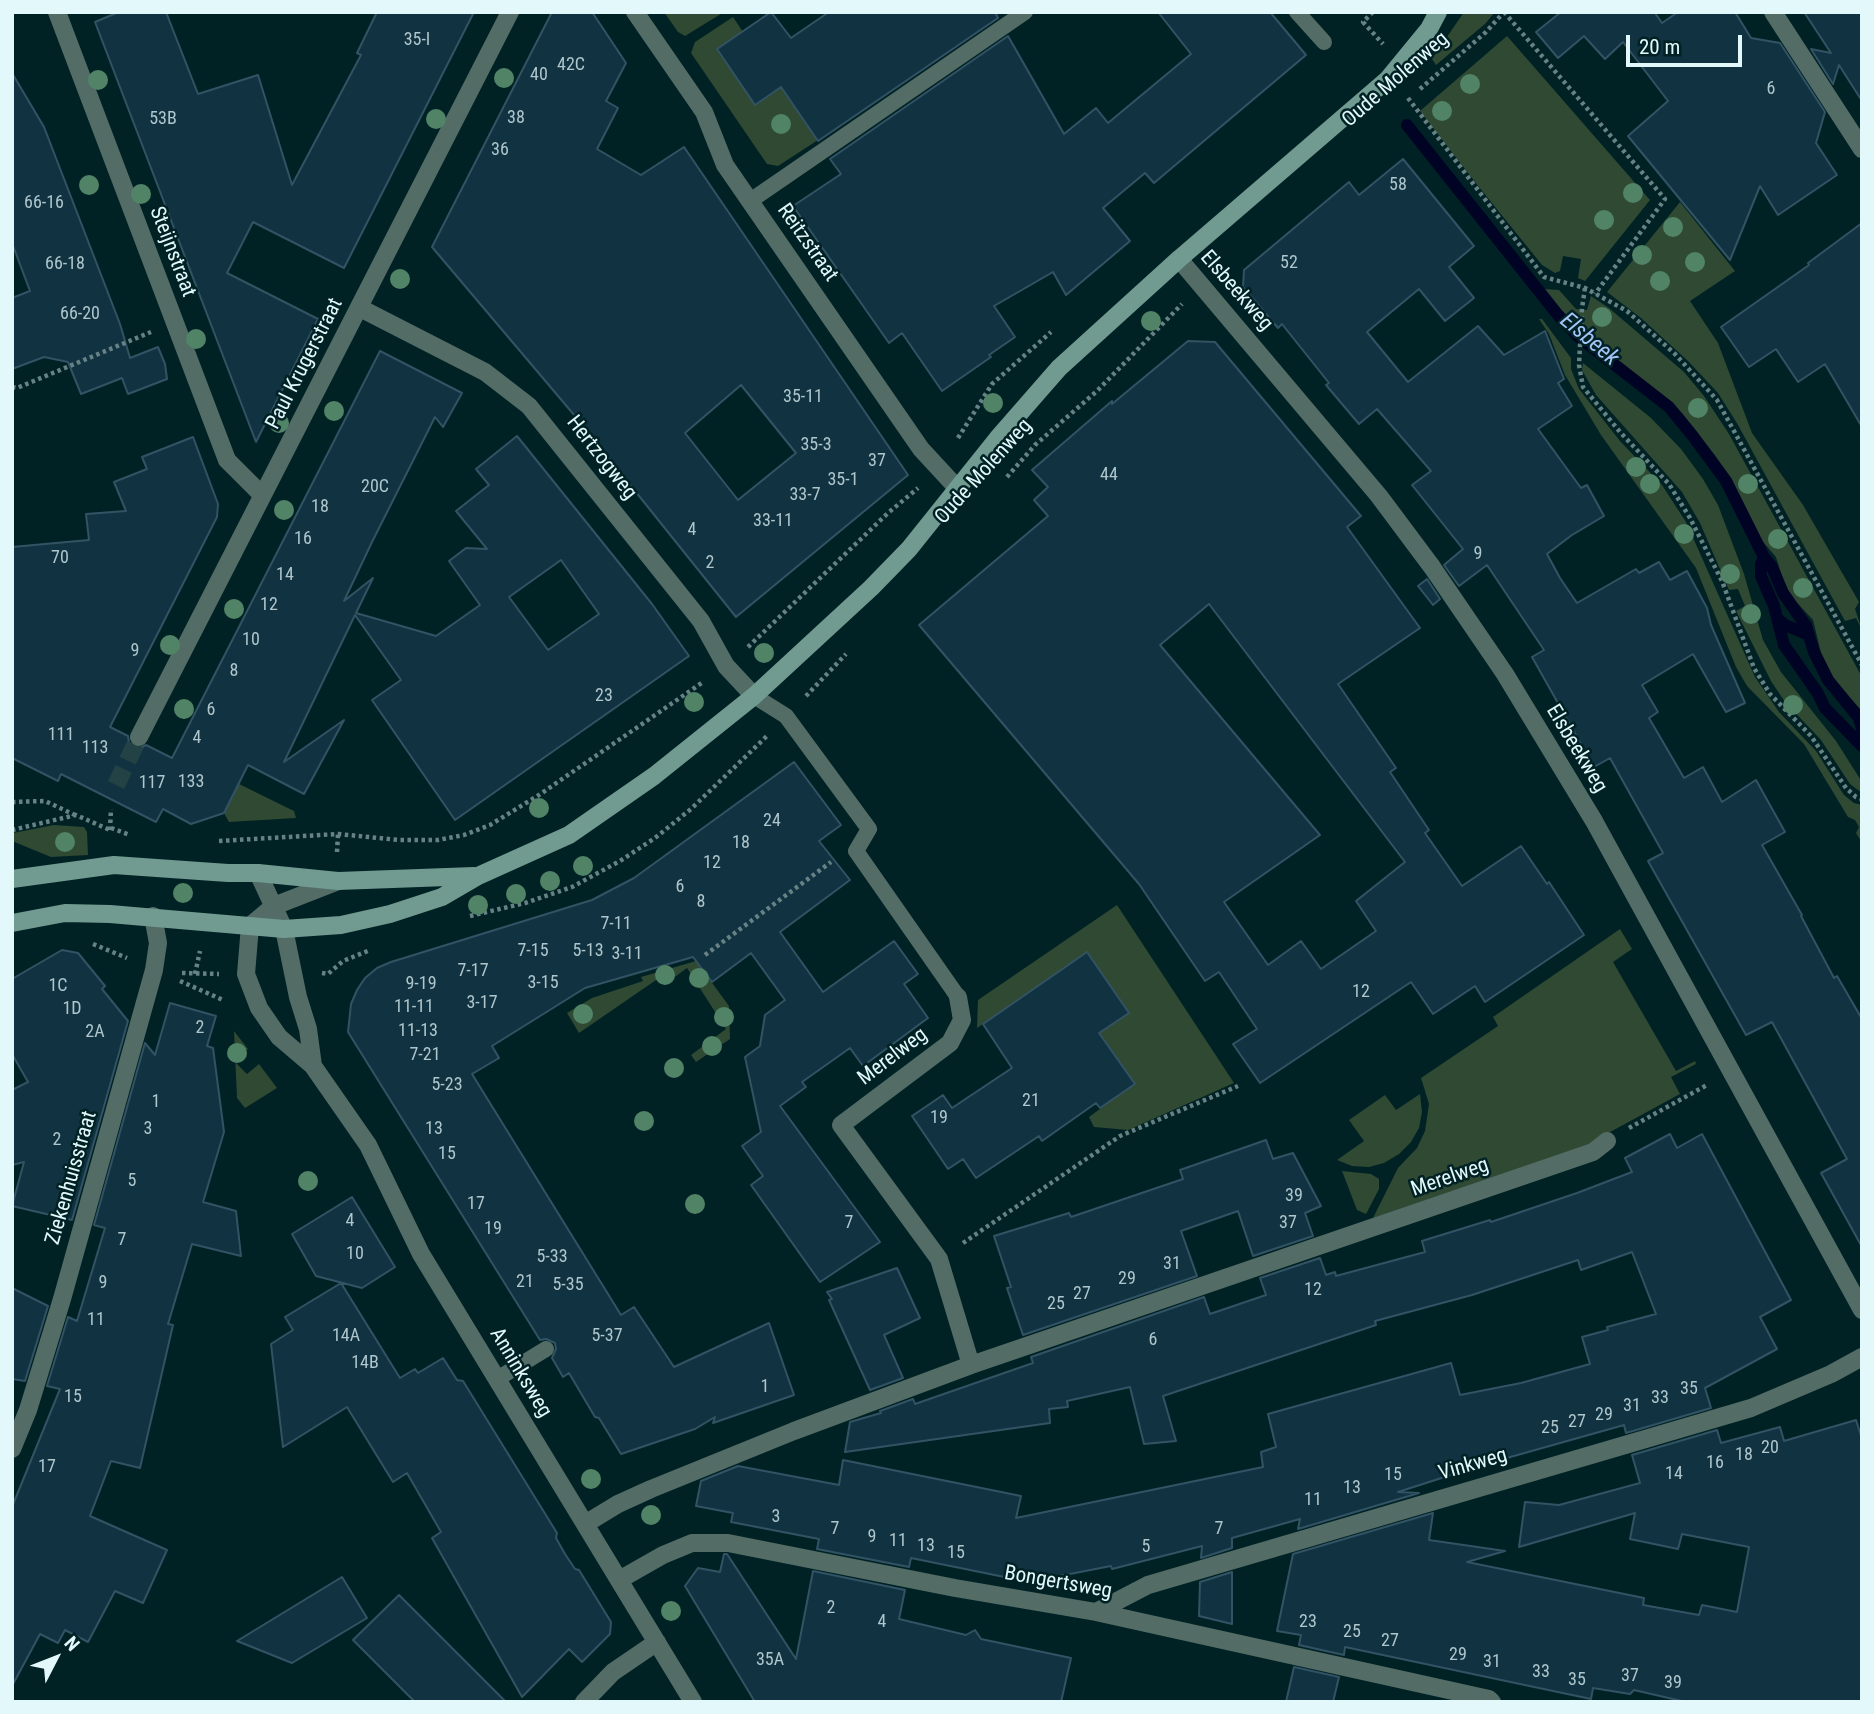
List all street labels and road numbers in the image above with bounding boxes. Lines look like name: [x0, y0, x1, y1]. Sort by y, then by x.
street label: Oude Molenweg: [1338, 27, 1454, 133]
street label: Reitzstraat: [771, 199, 843, 287]
street label: Steijnstraat: [143, 203, 201, 301]
street label: Elsbeekweg: [1194, 246, 1278, 336]
street label: Paul Krugerstraat: [261, 294, 349, 434]
street label: Hertzogweg: [560, 411, 642, 505]
street label: Oude Molenweg: [930, 414, 1038, 530]
street label: Elsbeekweg: [1540, 700, 1612, 798]
street label: Merelweg: [853, 1023, 933, 1091]
street label: Ziekenhuisstraat: [41, 1108, 103, 1248]
street label: Merelweg: [1408, 1153, 1492, 1203]
street label: Anninksweg: [483, 1324, 557, 1422]
street label: Vinkweg: [1436, 1443, 1510, 1487]
street label: Bongertsweg: [1002, 1561, 1114, 1605]

